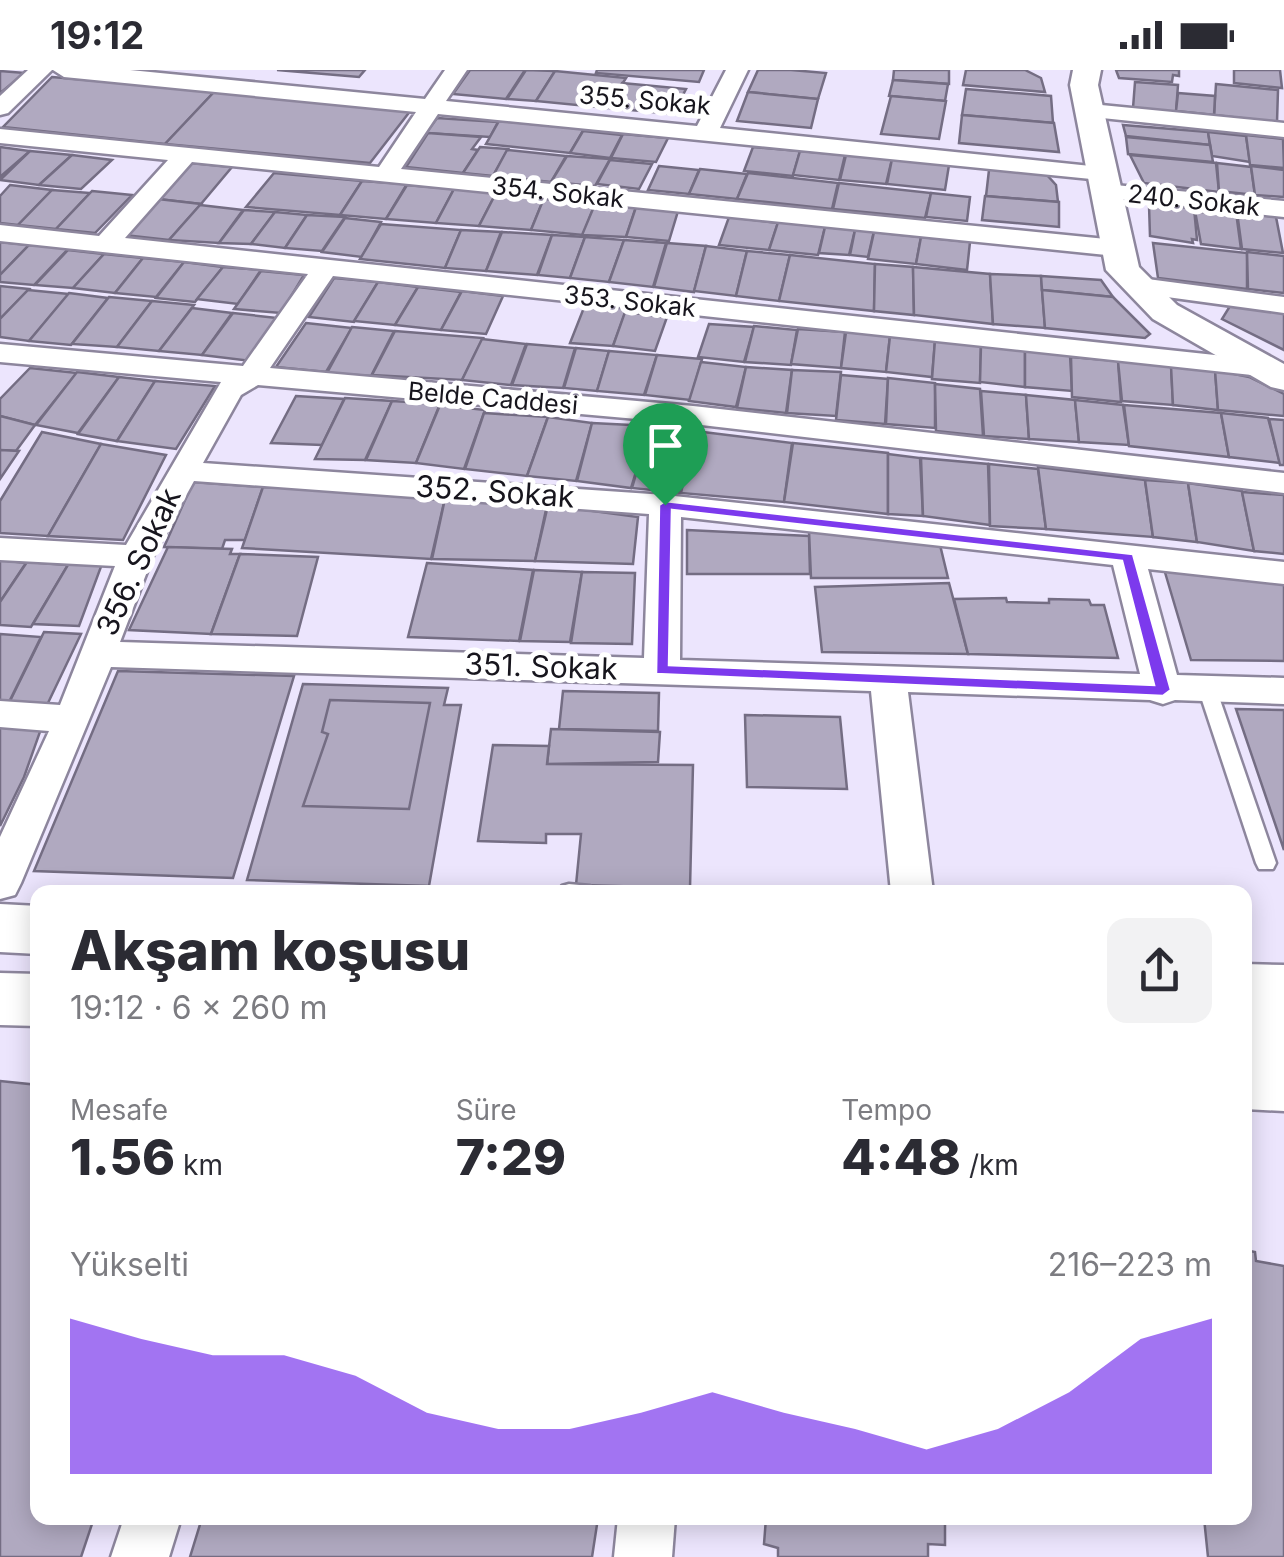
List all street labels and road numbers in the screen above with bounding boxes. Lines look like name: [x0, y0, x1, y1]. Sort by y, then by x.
street label: 355. Sokak: [578, 79, 712, 121]
street label: 354. Sokak: [490, 170, 626, 214]
street label: 240. Sokak: [1126, 178, 1262, 222]
street label: 353. Sokak: [563, 279, 698, 323]
street label: Belde Caddesi: [407, 376, 579, 420]
street label: 352. Sokak: [414, 467, 576, 515]
street label: 356. Sokak: [88, 482, 188, 641]
street label: 351. Sokak: [464, 645, 619, 687]

